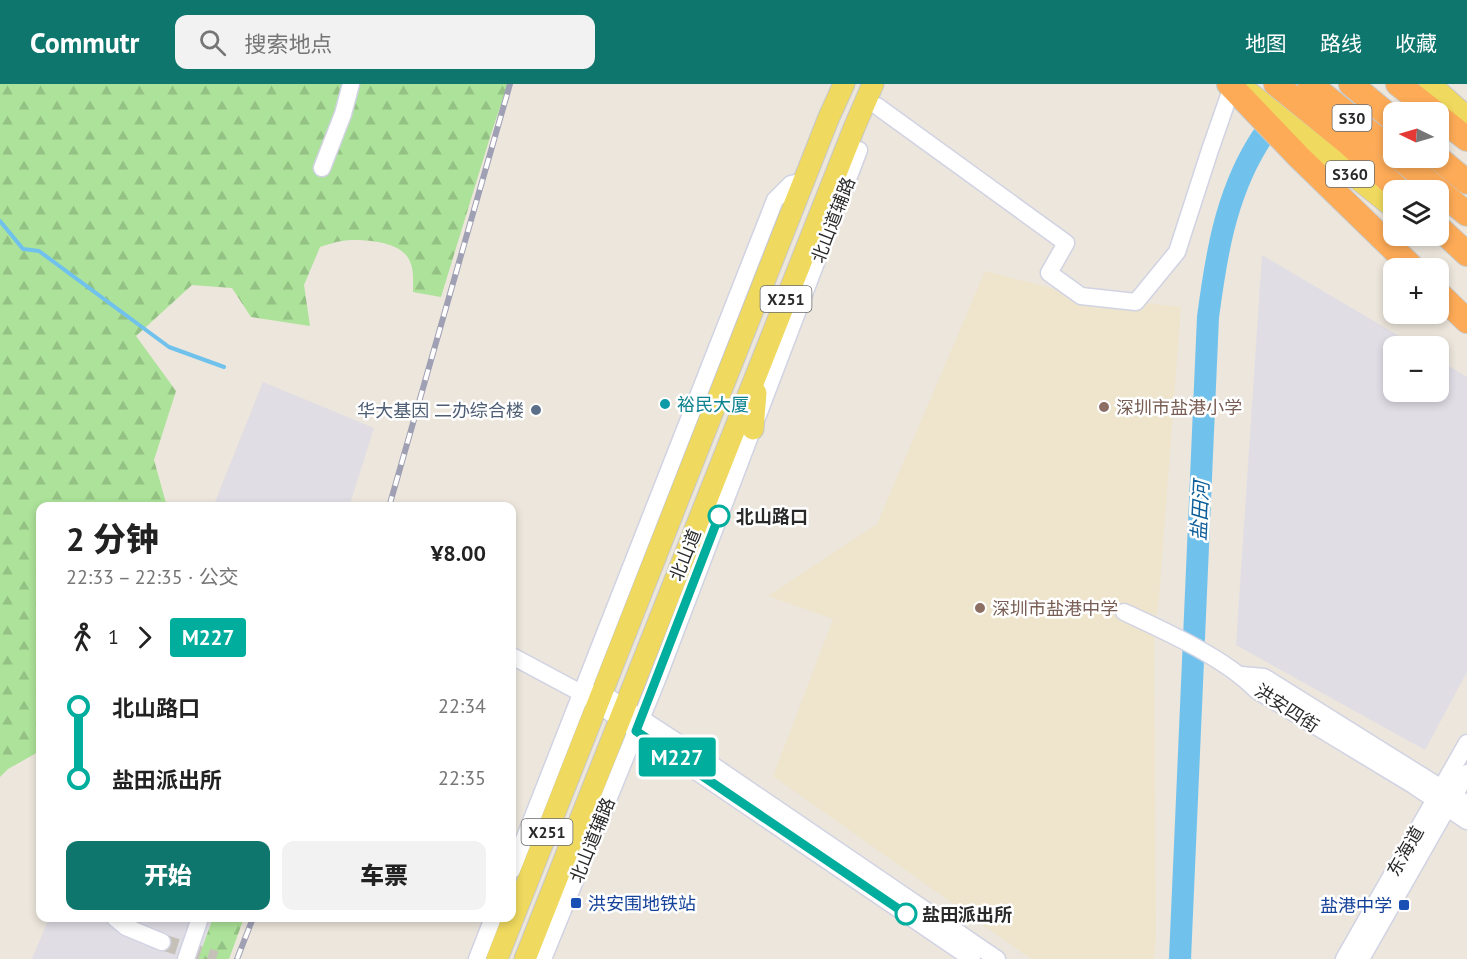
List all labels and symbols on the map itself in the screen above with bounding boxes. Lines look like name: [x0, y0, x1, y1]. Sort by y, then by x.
north arrow: [1383, 102, 1449, 168]
road number: S30: [1332, 105, 1372, 131]
road number: S360: [1326, 161, 1374, 187]
street label: 北山道辅路: [806, 174, 860, 266]
road number: X251: [760, 286, 812, 312]
place label: 裕民大厦: [677, 393, 749, 416]
place label: 深圳市盐港小学: [1116, 396, 1242, 419]
marker: 裕民大厦: [658, 397, 672, 411]
place label: 华大基因 二办综合楼: [357, 399, 524, 422]
marker: 深圳市盐港小学: [1097, 400, 1111, 414]
marker: 华大基因 二办综合楼: [529, 403, 543, 417]
water label: 盐田河: [1185, 476, 1215, 542]
marker: 北山路口: [708, 505, 730, 527]
place label: 北山路口: [736, 505, 808, 528]
street label: 北山道: [664, 526, 706, 584]
place label: 深圳市盐港中学: [992, 597, 1118, 620]
marker: 深圳市盐港中学: [973, 601, 987, 615]
street label: 洪安四街: [1251, 679, 1323, 737]
line badge: M227: [635, 738, 719, 776]
street label: 北山道辅路: [564, 794, 620, 886]
road number: X251: [522, 819, 572, 845]
street label: 东海道: [1382, 822, 1428, 880]
place label: 洪安围地铁站: [588, 892, 696, 915]
place label: 盐港中学: [1320, 894, 1392, 917]
marker: 洪安围地铁站: [569, 896, 583, 910]
marker: 盐港中学: [1397, 898, 1411, 912]
marker: 盐田派出所: [895, 903, 917, 925]
place label: 盐田派出所: [922, 903, 1012, 926]

